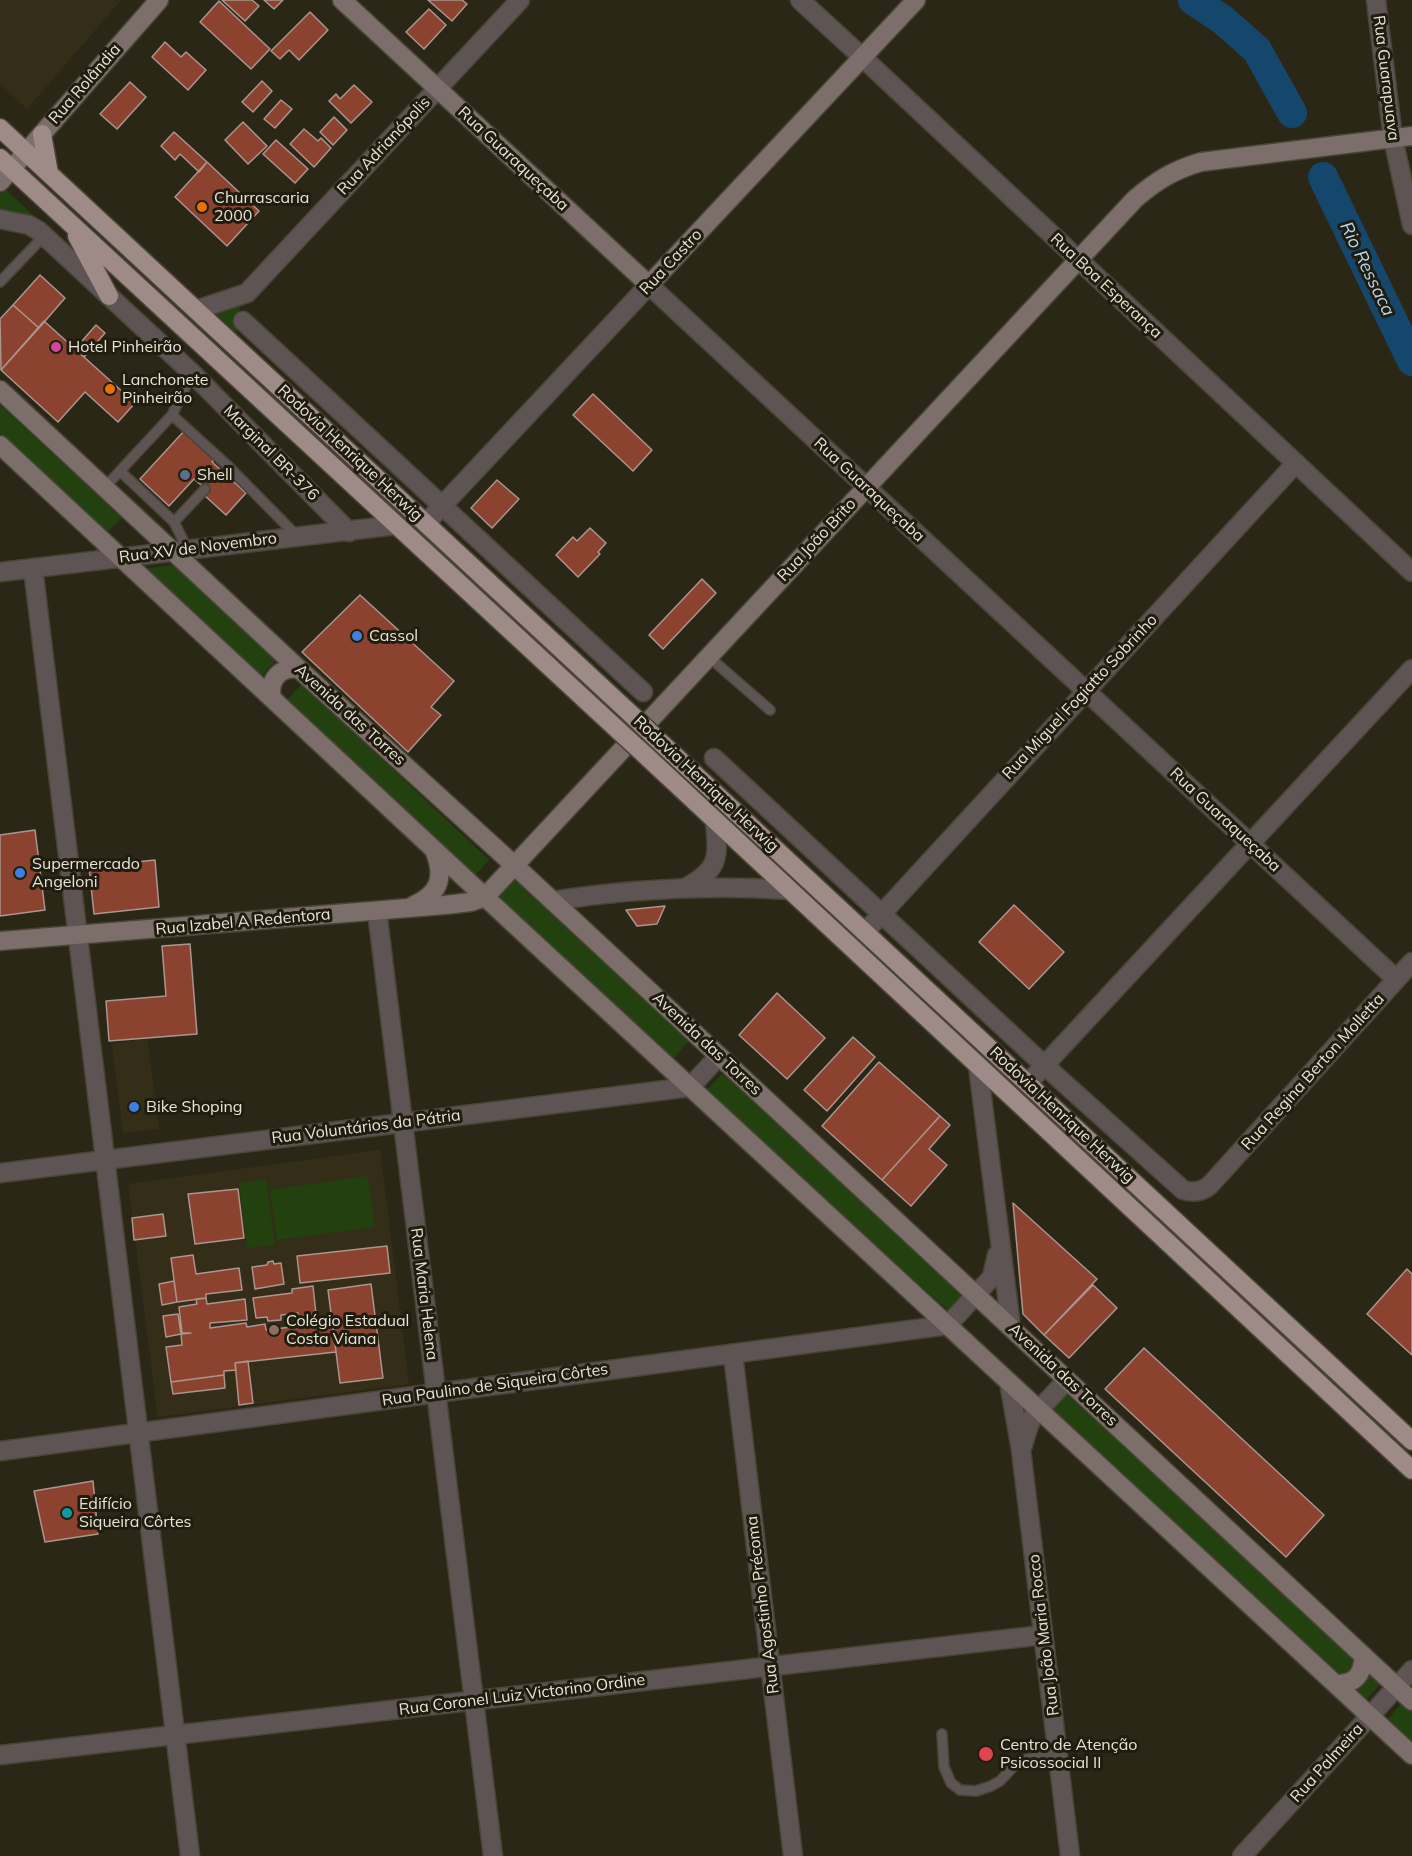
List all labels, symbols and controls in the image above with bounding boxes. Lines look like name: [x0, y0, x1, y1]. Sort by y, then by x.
street label: Rua Guarapuava: [1369, 14, 1403, 142]
street label: Rua Rolândia: [45, 40, 125, 128]
street label: Rua Adrianópolis: [334, 93, 434, 199]
street label: Rua Guaraqueçaba: [454, 103, 572, 215]
place label: Churrascaria 2000: [214, 188, 309, 226]
marker: Churrascaria 2000: [195, 200, 209, 214]
water label: Rio Ressaca: [1335, 218, 1399, 320]
street label: Rua Castro: [636, 225, 706, 299]
street label: Rua Boa Esperança: [1046, 229, 1166, 343]
place label: Hotel Pinheirão: [68, 337, 182, 357]
marker: Hotel Pinheirão: [49, 340, 63, 354]
place label: Lanchonete Pinheirão: [122, 370, 208, 408]
street label: Rodovia Henrique Herwig: [274, 381, 426, 525]
marker: Lanchonete Pinheirão: [103, 382, 117, 396]
street label: Marginal BR-376: [219, 401, 323, 505]
street label: Rua Guaraqueçaba: [810, 434, 928, 546]
place label: Shell: [197, 465, 233, 485]
marker: Shell: [178, 468, 192, 482]
street label: Rua João Brito: [774, 494, 860, 586]
street label: Rua XV de Novembro: [118, 529, 278, 567]
street label: Rua Miguel Fogiatto Sobrinho: [998, 611, 1162, 783]
place label: Cassol: [369, 626, 418, 646]
marker: Cassol: [350, 629, 364, 643]
street label: Avenida das Torres: [291, 660, 409, 770]
street label: Rodovia Henrique Herwig: [630, 712, 782, 856]
street label: Rua Guaraqueçaba: [1166, 764, 1284, 876]
place label: Supermercado Angeloni: [32, 854, 140, 892]
marker: Supermercado Angeloni: [13, 866, 27, 880]
street label: Rua Izabel A Redentora: [155, 905, 331, 939]
street label: Avenida das Torres: [649, 989, 765, 1099]
street label: Rua Regina Berton Molletta: [1238, 990, 1388, 1154]
street label: Rodovia Henrique Herwig: [986, 1043, 1138, 1187]
place label: Bike Shoping: [146, 1097, 243, 1117]
marker: Bike Shoping: [127, 1100, 141, 1114]
street label: Rua Voluntários da Pátria: [270, 1106, 462, 1148]
street label: Rua Maria Helena: [406, 1227, 442, 1361]
place label: Colégio Estadual Costa Viana: [286, 1311, 409, 1349]
street label: Avenida das Torres: [1005, 1320, 1121, 1430]
marker: Colégio Estadual Costa Viana: [267, 1323, 281, 1337]
street label: Rua Paulino de Siqueira Côrtes: [381, 1360, 609, 1410]
place label: Edifício Siqueira Côrtes: [79, 1494, 192, 1532]
marker: Edifício Siqueira Côrtes: [60, 1506, 74, 1520]
street label: Rua Agostinho Précoma: [743, 1515, 783, 1695]
street label: Rua João Maria Rocco: [1025, 1553, 1063, 1717]
street label: Rua Coronel Luiz Victorino Ordine: [398, 1670, 646, 1720]
street label: Rua Palmeira: [1287, 1720, 1367, 1806]
place label: Centro de Atenção Psicossocial II: [1000, 1735, 1137, 1773]
marker: Centro de Atenção Psicossocial II: [977, 1745, 995, 1763]

